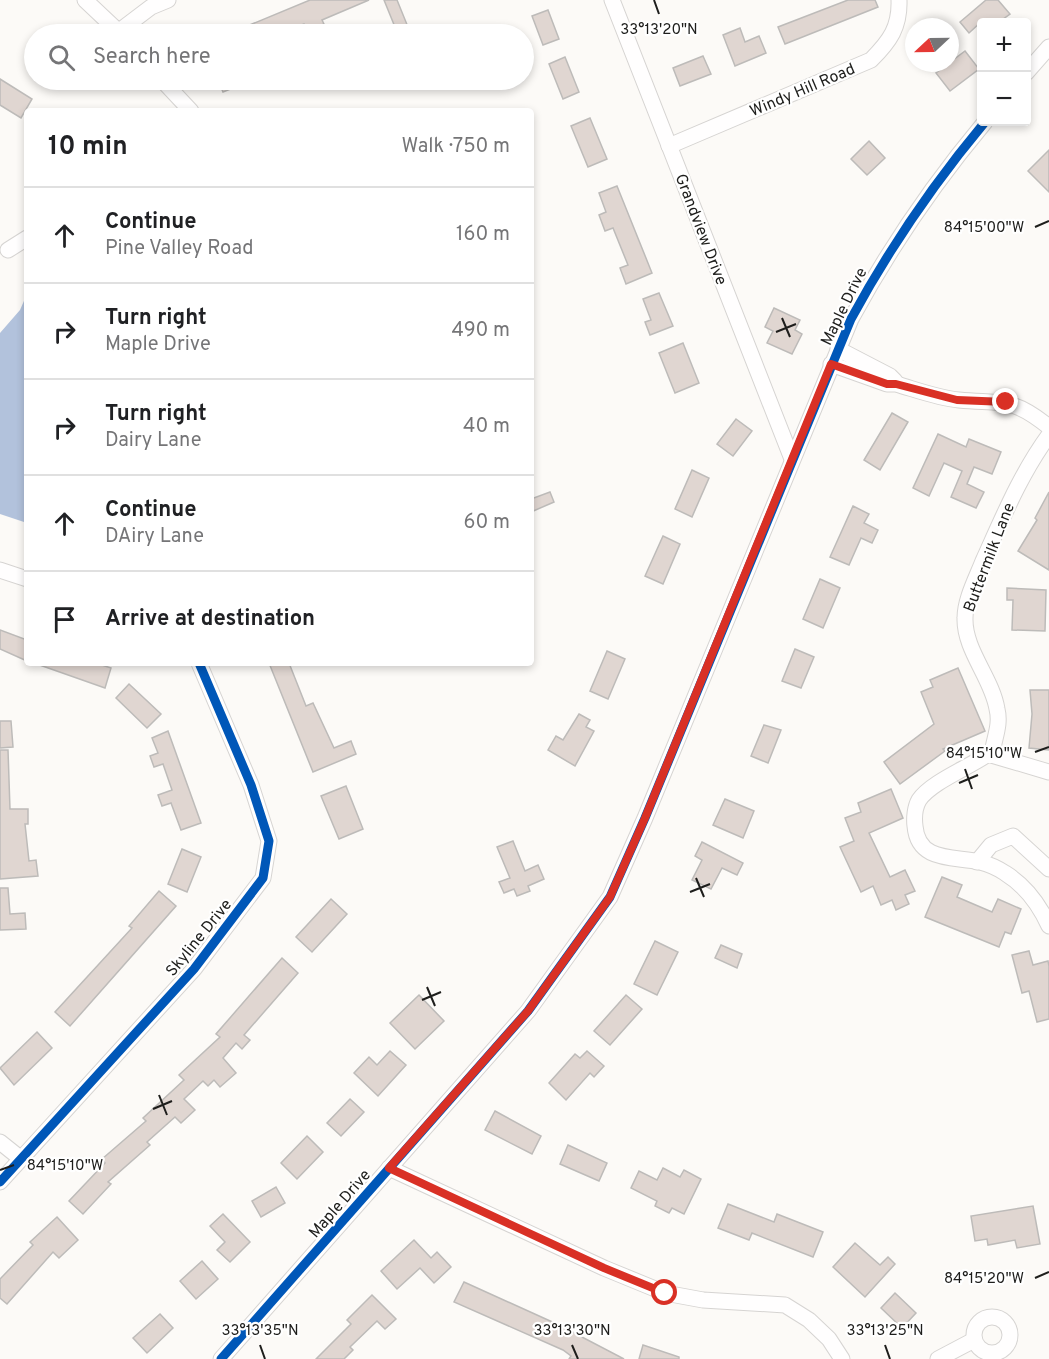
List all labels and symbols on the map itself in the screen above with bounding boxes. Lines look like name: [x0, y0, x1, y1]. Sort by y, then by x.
north arrow: [905, 18, 959, 72]
text: 33°13'20"N: [620, 21, 698, 40]
street label: Windy Hill Road: [747, 60, 858, 122]
street label: Grandview Drive: [670, 171, 731, 288]
text: 84°15'00"W: [944, 219, 1024, 238]
street label: Maple Drive: [817, 265, 872, 349]
route end: [992, 388, 1018, 414]
street label: Buttermilk Lane: [960, 500, 1020, 615]
text: 84°15'10"W: [946, 745, 1022, 764]
street label: Skyline Drive: [162, 895, 237, 981]
text: 84°15'10"W: [27, 1157, 103, 1176]
street label: Maple Drive: [305, 1166, 376, 1243]
text: 84°15'20"W: [944, 1270, 1024, 1289]
route start: [651, 1279, 677, 1305]
text: 33°13'35"N: [221, 1322, 299, 1341]
text: 33°13'30"N: [533, 1322, 611, 1341]
text: 33°13'25"N: [846, 1322, 924, 1341]

